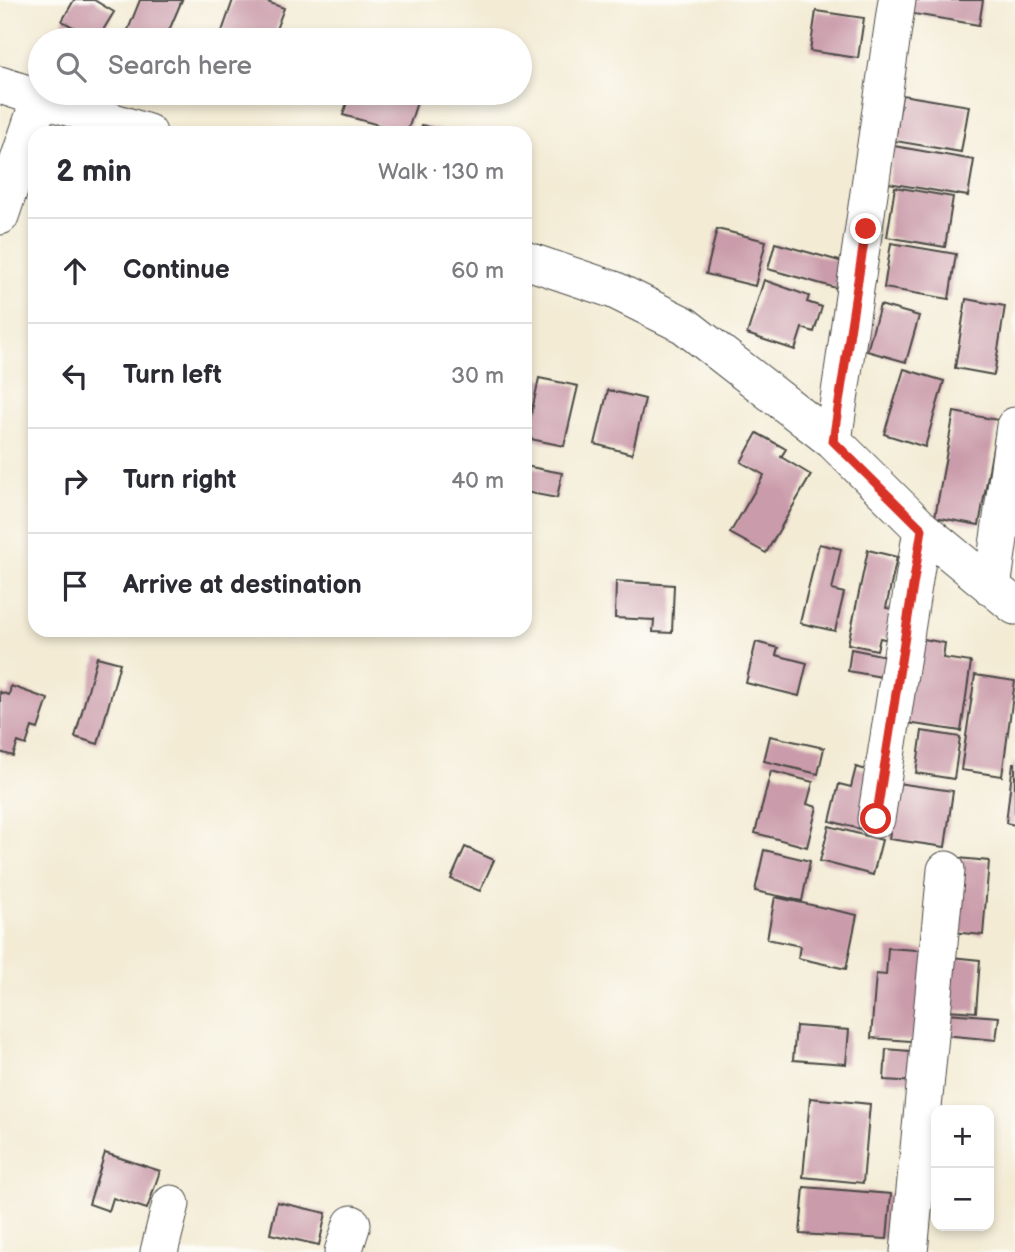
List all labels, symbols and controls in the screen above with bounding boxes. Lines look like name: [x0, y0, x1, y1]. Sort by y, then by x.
search box: [28, 28, 532, 105]
icon: search: [52, 48, 90, 86]
text: Search here: [108, 51, 252, 82]
text: 2 min: [56, 154, 132, 190]
text: Walk · 130 m: [378, 158, 504, 186]
route end: [850, 213, 881, 244]
icon: ahead: [56, 252, 94, 290]
text: Continue: [123, 255, 230, 286]
text: 60 m: [451, 257, 504, 285]
icon: left: [56, 357, 94, 395]
text: Turn left: [123, 360, 222, 391]
text: 30 m: [451, 362, 504, 390]
icon: right: [56, 462, 94, 500]
text: Turn right: [123, 465, 236, 496]
text: 40 m: [451, 467, 504, 495]
icon: arrive: [56, 567, 94, 605]
text: Arrive at destination: [123, 570, 362, 601]
route start: [860, 803, 891, 834]
map controls: [931, 1105, 994, 1231]
button: +: [931, 1105, 994, 1168]
button: −: [931, 1168, 994, 1231]

